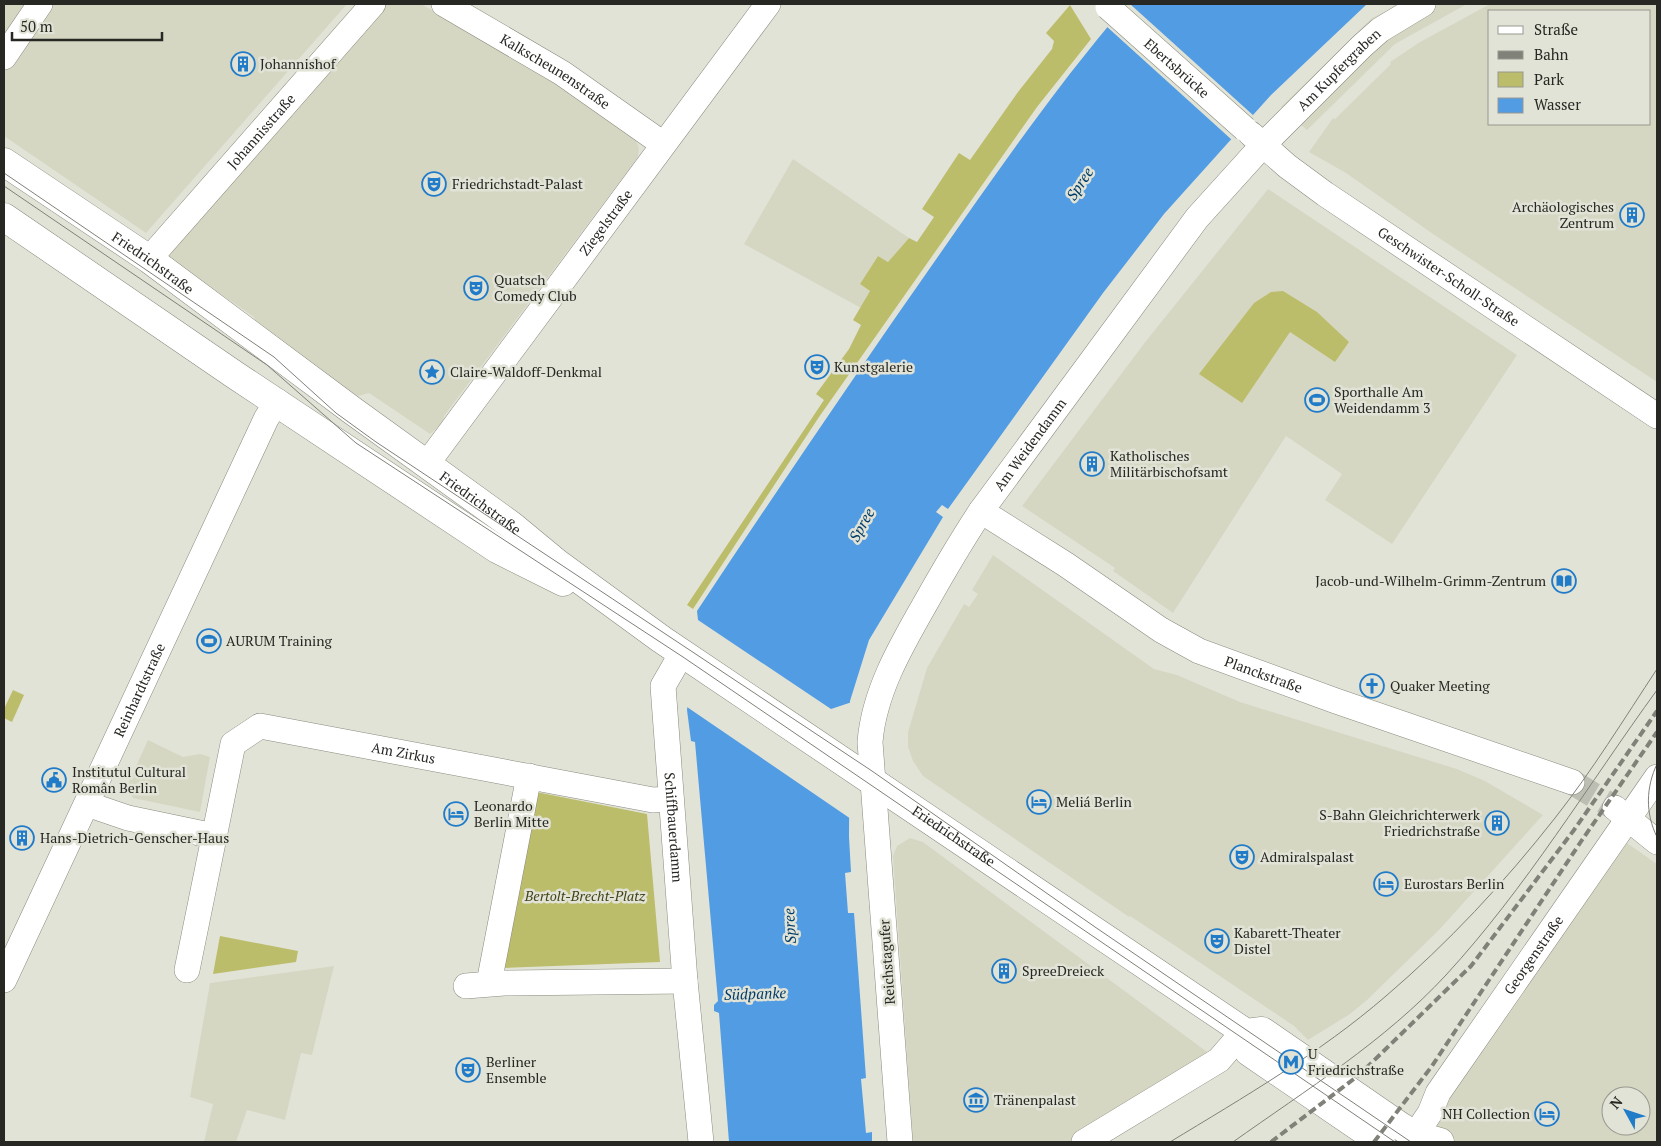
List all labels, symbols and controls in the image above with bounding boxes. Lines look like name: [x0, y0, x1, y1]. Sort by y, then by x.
scale bar: [12, 10, 162, 42]
legend: [1488, 10, 1651, 125]
text: 50 m: [20, 16, 53, 36]
text: Straße: [1534, 19, 1578, 39]
street label: Am Kupfergraben: [1293, 23, 1385, 115]
street label: Kalkscheunenstraße: [497, 29, 614, 113]
street label: Ebertsbrücke: [1140, 34, 1214, 102]
text: Bahn: [1534, 44, 1569, 64]
building icon: Johannishof: [230, 51, 256, 77]
place label: Johannishof: [260, 54, 337, 73]
text: Park: [1534, 69, 1564, 89]
street label: Johannisstraße: [223, 89, 299, 173]
text: Wasser: [1534, 94, 1581, 114]
water label: Spree: [1061, 163, 1097, 204]
theatre icon: Friedrichstadt-Palast: [421, 171, 447, 197]
place label: Friedrichstadt-Palast: [452, 174, 584, 193]
street label: Ziegelstraße: [575, 185, 636, 259]
place label: Archäologisches Zentrum: [1512, 197, 1614, 232]
building icon: Archäologisches Zentrum: [1619, 202, 1645, 228]
street label: Geschwister-Scholl-Straße: [1374, 222, 1523, 330]
street label: Friedrichstraße: [109, 227, 198, 298]
place label: Quatsch Comedy Club: [494, 270, 577, 305]
theatre icon: Quatsch Comedy Club: [463, 275, 489, 301]
theatre icon: Kunstgalerie: [804, 354, 830, 380]
place label: Kunstgalerie: [834, 357, 913, 376]
place icon: Claire-Waldoff-Denkmal: [419, 359, 445, 385]
place label: Claire-Waldoff-Denkmal: [450, 362, 602, 381]
place label: Sporthalle Am Weidendamm 3: [1334, 382, 1430, 417]
sports icon: Sporthalle Am Weidendamm 3: [1304, 387, 1330, 413]
street label: Am Weidendamm: [989, 394, 1070, 494]
place label: Katholisches Militärbischofsamt: [1110, 446, 1229, 481]
building icon: Katholisches Militärbischofsamt: [1079, 451, 1105, 477]
street label: Friedrichstraße: [436, 467, 525, 539]
water label: Spree: [844, 504, 879, 545]
library icon: Jacob-und-Wilhelm-Grimm-Zentrum: [1551, 568, 1577, 594]
place label: Jacob-und-Wilhelm-Grimm-Zentrum: [1315, 571, 1546, 590]
sports icon: AURUM Training: [196, 628, 222, 654]
place label: AURUM Training: [226, 631, 333, 650]
street label: Reinhardtstraße: [109, 640, 169, 740]
street label: Planckstraße: [1222, 651, 1305, 697]
church icon: Quaker Meeting: [1359, 673, 1385, 699]
place label: Quaker Meeting: [1390, 676, 1490, 695]
street label: Am Zirkus: [370, 737, 437, 768]
place label: Institutul Cultural Român Berlin: [72, 762, 186, 797]
public building icon: Institutul Cultural Român Berlin: [41, 767, 67, 793]
street label: Schiffbauerdamm: [660, 772, 688, 883]
hotel icon: Meliá Berlin: [1026, 789, 1052, 815]
place label: Meliá Berlin: [1056, 792, 1133, 811]
place label: Leonardo Berlin Mitte: [474, 796, 549, 831]
hotel icon: Leonardo Berlin Mitte: [443, 801, 469, 827]
street label: Friedrichstraße: [909, 801, 999, 870]
place label: S-Bahn Gleichrichterwerk Friedrichstraße: [1319, 805, 1481, 840]
building icon: S-Bahn Gleichrichterwerk Friedrichstraße: [1484, 810, 1510, 836]
building icon: Hans-Dietrich-Genscher-Haus: [9, 825, 35, 851]
place label: Hans-Dietrich-Genscher-Haus: [40, 828, 229, 847]
theatre icon: Admiralspalast: [1229, 844, 1255, 870]
place label: Admiralspalast: [1260, 847, 1355, 866]
hotel icon: Eurostars Berlin: [1373, 871, 1399, 897]
place label: Eurostars Berlin: [1404, 874, 1505, 893]
park label: Bertolt-Brecht-Platz: [524, 886, 646, 905]
water label: Spree: [778, 908, 800, 944]
street label: Georgenstraße: [1499, 911, 1567, 998]
street label: Reichstagufer: [874, 918, 899, 1005]
place label: Kabarett-Theater Distel: [1234, 923, 1341, 958]
theatre icon: Kabarett-Theater Distel: [1204, 928, 1230, 954]
building icon: SpreeDreieck: [991, 958, 1017, 984]
place label: SpreeDreieck: [1022, 961, 1105, 980]
water label: Südpanke: [723, 982, 787, 1004]
place label: U Friedrichstraße: [1308, 1044, 1404, 1079]
metro station icon: U Friedrichstraße: [1278, 1049, 1304, 1075]
place label: Berliner Ensemble: [486, 1052, 547, 1087]
theatre icon: Berliner Ensemble: [455, 1057, 481, 1083]
north arrow: [1601, 1086, 1651, 1136]
museum icon: Tränenpalast: [963, 1087, 989, 1113]
place label: Tränenpalast: [994, 1090, 1077, 1109]
text: N: [1605, 1092, 1627, 1112]
hotel icon: NH Collection: [1534, 1101, 1560, 1127]
place label: NH Collection: [1442, 1104, 1531, 1123]

